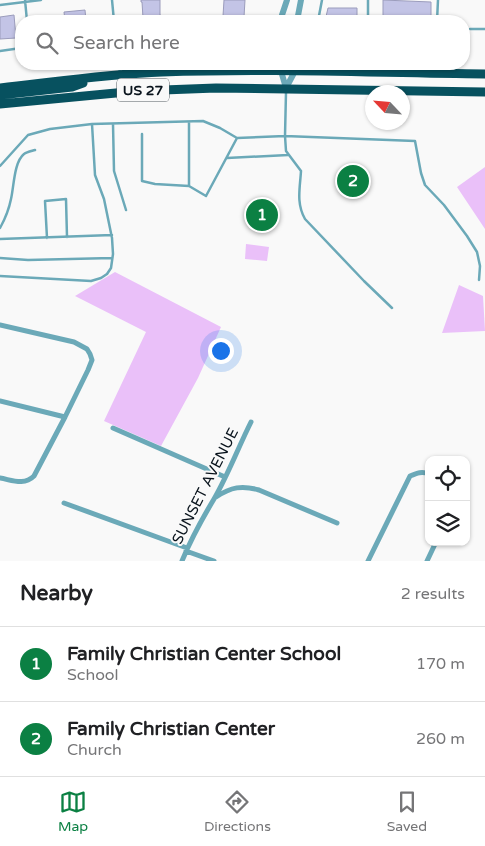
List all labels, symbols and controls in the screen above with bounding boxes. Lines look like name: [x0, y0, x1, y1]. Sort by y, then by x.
search box: [15, 15, 470, 70]
icon: search: [33, 29, 61, 57]
text: Search here: [73, 32, 180, 54]
road number: US 27: [117, 78, 169, 102]
north arrow: [365, 85, 410, 130]
pin: 2: [337, 162, 369, 200]
pin: 1: [246, 196, 278, 234]
your location: [208, 338, 234, 364]
street label: SUNSET AVENUE: [168, 425, 242, 547]
map controls: [425, 456, 470, 546]
button: locate: [425, 456, 470, 501]
button: layers: [425, 501, 470, 546]
text: Nearby: [20, 581, 93, 606]
text: 2 results: [401, 584, 465, 604]
text: Family Christian Center School: [67, 643, 341, 665]
text: 1: [31, 654, 41, 674]
text: 170 m: [416, 654, 465, 674]
text: School: [67, 665, 119, 685]
text: Family Christian Center: [67, 718, 275, 740]
text: 2: [31, 729, 41, 749]
text: 260 m: [416, 729, 465, 749]
text: Church: [67, 740, 122, 760]
tab: Map: [58, 788, 88, 835]
tab: Directions: [204, 788, 271, 835]
tab: Saved: [387, 788, 427, 835]

